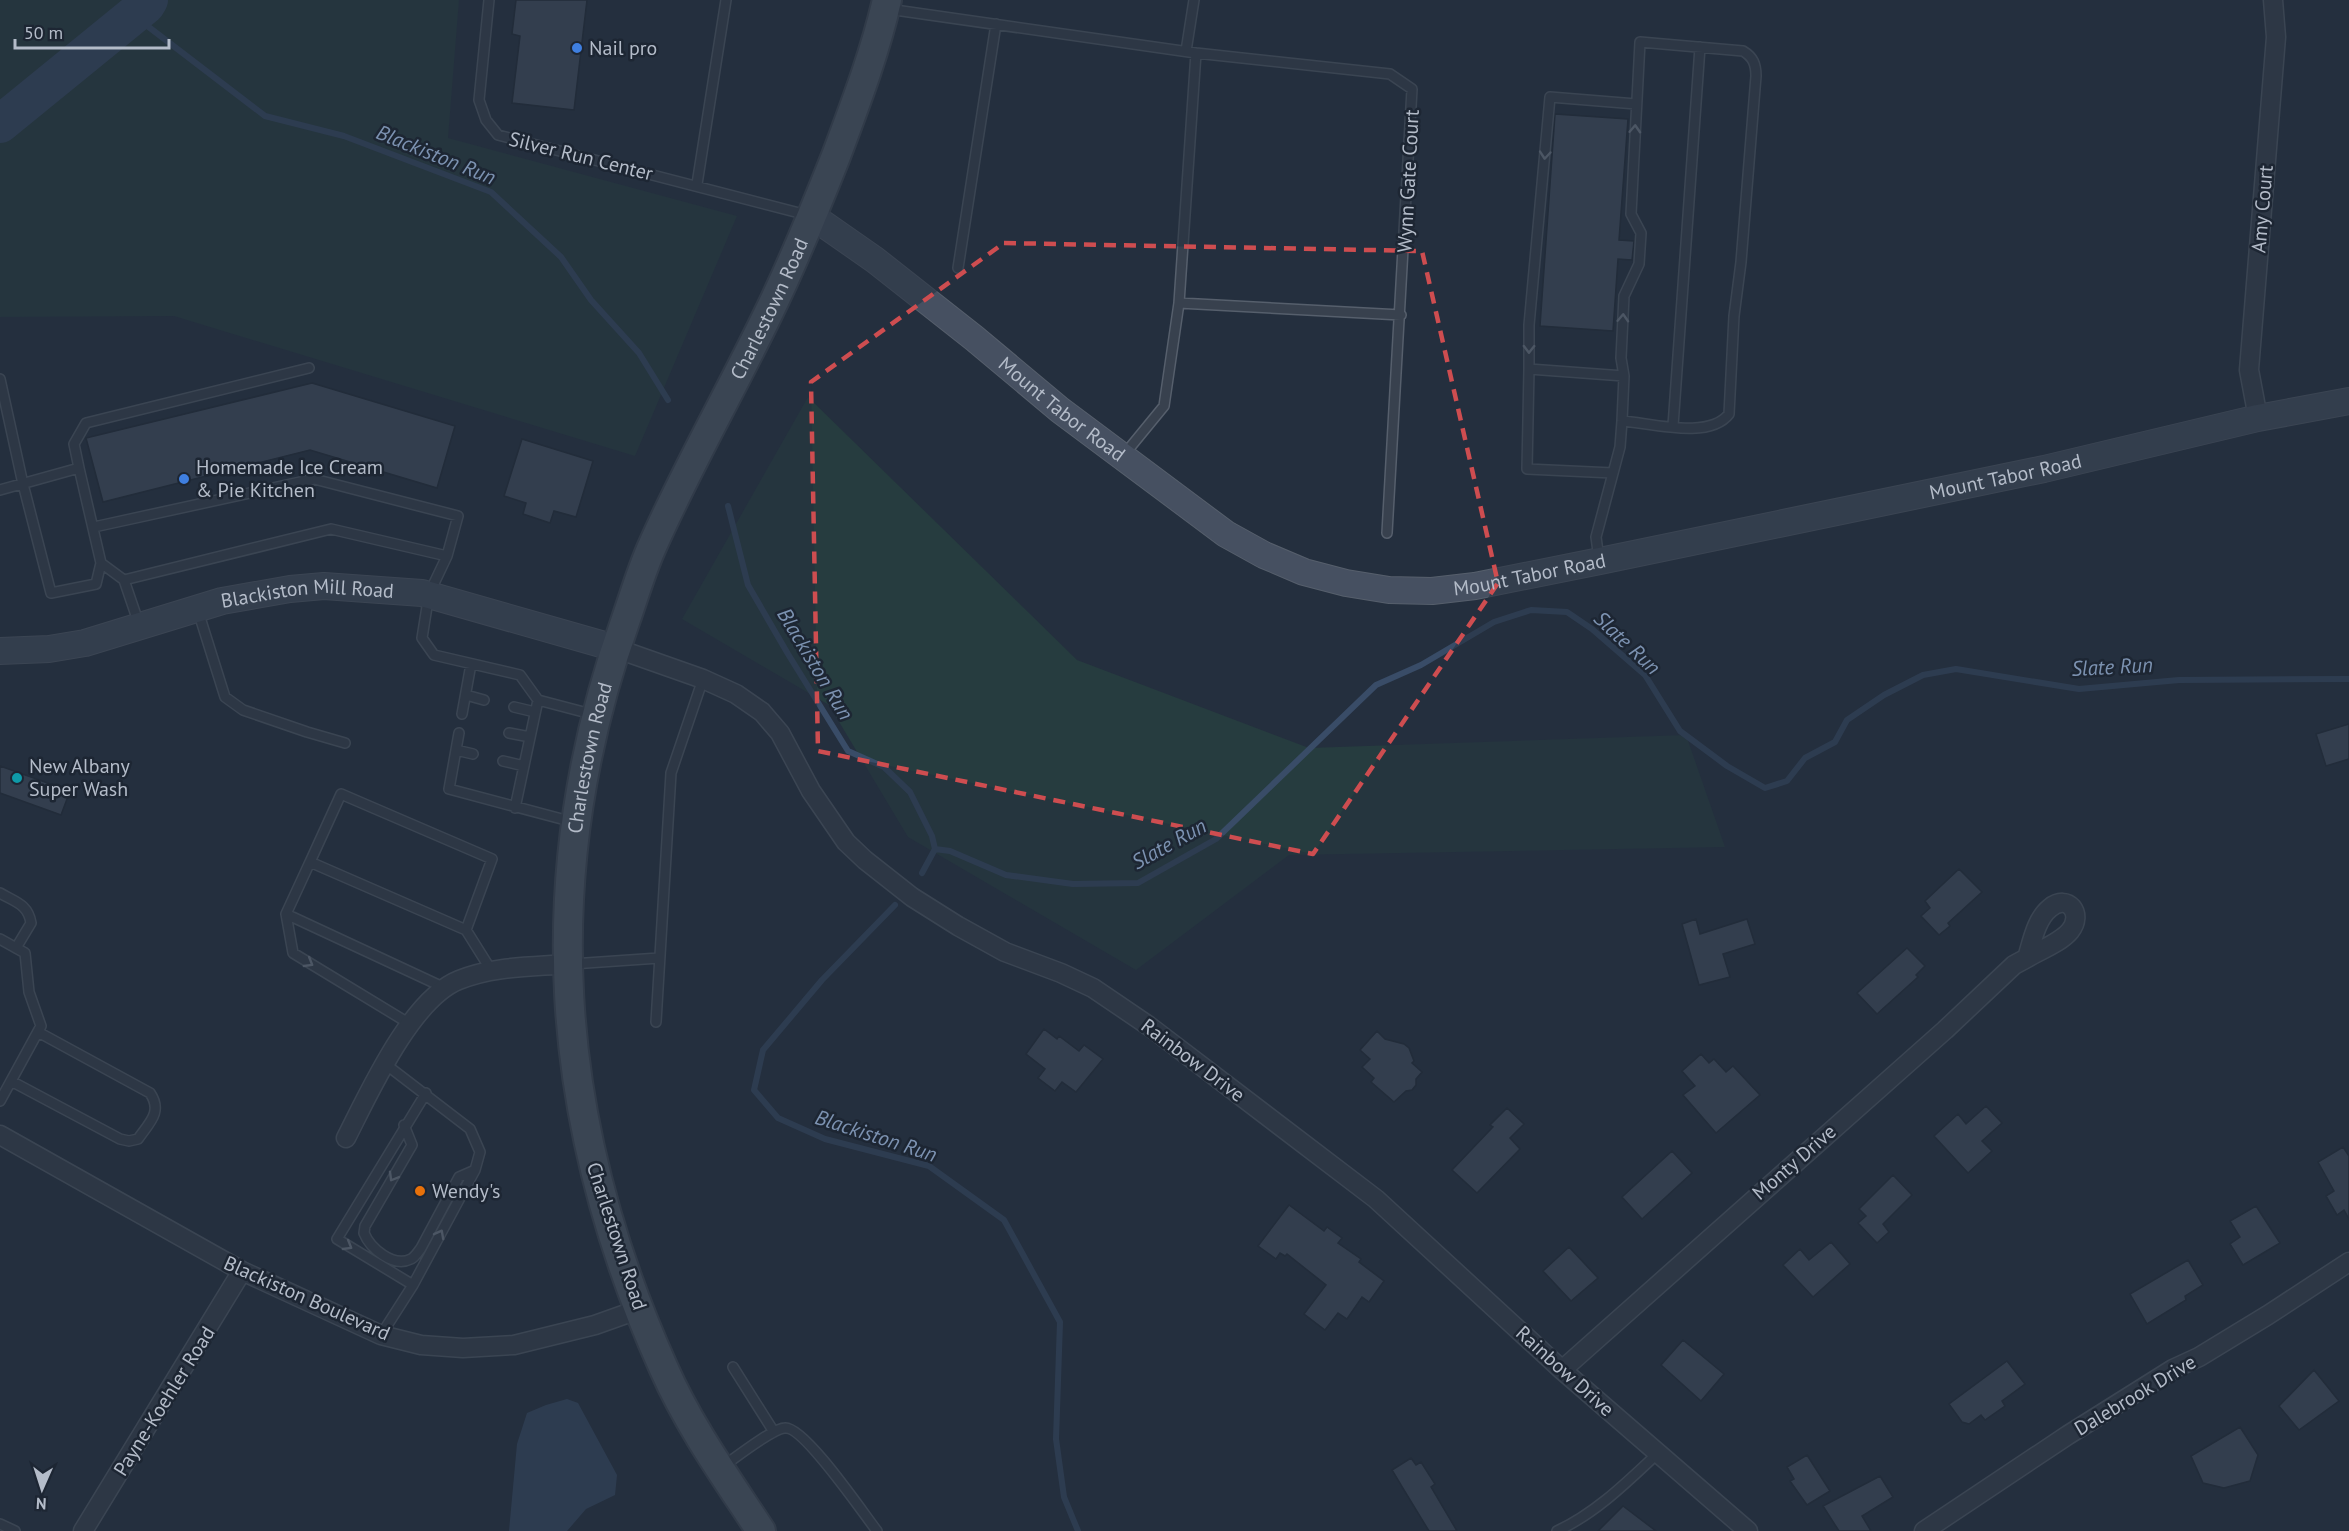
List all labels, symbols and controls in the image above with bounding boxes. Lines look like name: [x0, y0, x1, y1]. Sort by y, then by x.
scale bar: [15, 12, 170, 50]
text: 50 m: [24, 21, 63, 44]
place label: Nail pro: [589, 35, 657, 61]
marker: Nail pro: [570, 41, 584, 55]
street label: Wynn Gate Court: [1391, 109, 1425, 253]
water label: Blackiston Run: [373, 118, 500, 191]
one-way arrow: [1628, 124, 1641, 133]
street label: Silver Run Center: [506, 126, 656, 187]
one-way arrow: [1539, 151, 1552, 160]
street label: Amy Court: [2245, 164, 2279, 254]
street label: Charlestown Road: [724, 234, 814, 384]
one-way arrow: [1616, 313, 1629, 322]
one-way arrow: [1523, 345, 1535, 354]
street label: Mount Tabor Road: [993, 351, 1131, 467]
street label: Mount Tabor Road: [1927, 448, 2084, 505]
place label: Homemade Ice Cream & Pie Kitchen: [196, 454, 383, 503]
marker: Homemade Ice Cream & Pie Kitchen: [177, 472, 191, 486]
street label: Mount Tabor Road: [1452, 547, 1608, 601]
street label: Blackiston Mill Road: [219, 573, 395, 614]
water label: Blackiston Run: [771, 603, 860, 725]
water label: Slate Run: [1588, 605, 1666, 680]
water label: Slate Run: [2071, 651, 2153, 682]
street label: Charlestown Road: [562, 679, 618, 835]
place label: New Albany Super Wash: [29, 753, 131, 802]
marker: New Albany Super Wash: [10, 771, 24, 785]
water label: Slate Run: [1127, 812, 1211, 875]
one-way arrow: [303, 956, 313, 967]
street label: Rainbow Drive: [1136, 1012, 1250, 1108]
water label: Blackiston Run: [812, 1103, 940, 1168]
street label: Monty Drive: [1747, 1118, 1841, 1206]
street label: Charlestown Road: [581, 1159, 653, 1313]
one-way arrow: [389, 1171, 401, 1181]
place label: Wendy's: [432, 1178, 500, 1204]
marker: Wendy's: [413, 1184, 427, 1198]
one-way arrow: [433, 1229, 445, 1240]
one-way arrow: [342, 1238, 352, 1250]
street label: Blackiston Boulevard: [220, 1250, 394, 1346]
street label: Rainbow Drive: [1510, 1320, 1620, 1422]
street label: Payne-Koehler Road: [108, 1321, 220, 1481]
street label: Dalebrook Drive: [2070, 1349, 2200, 1441]
north arrow: [12, 1459, 72, 1519]
text: N: [35, 1494, 47, 1514]

